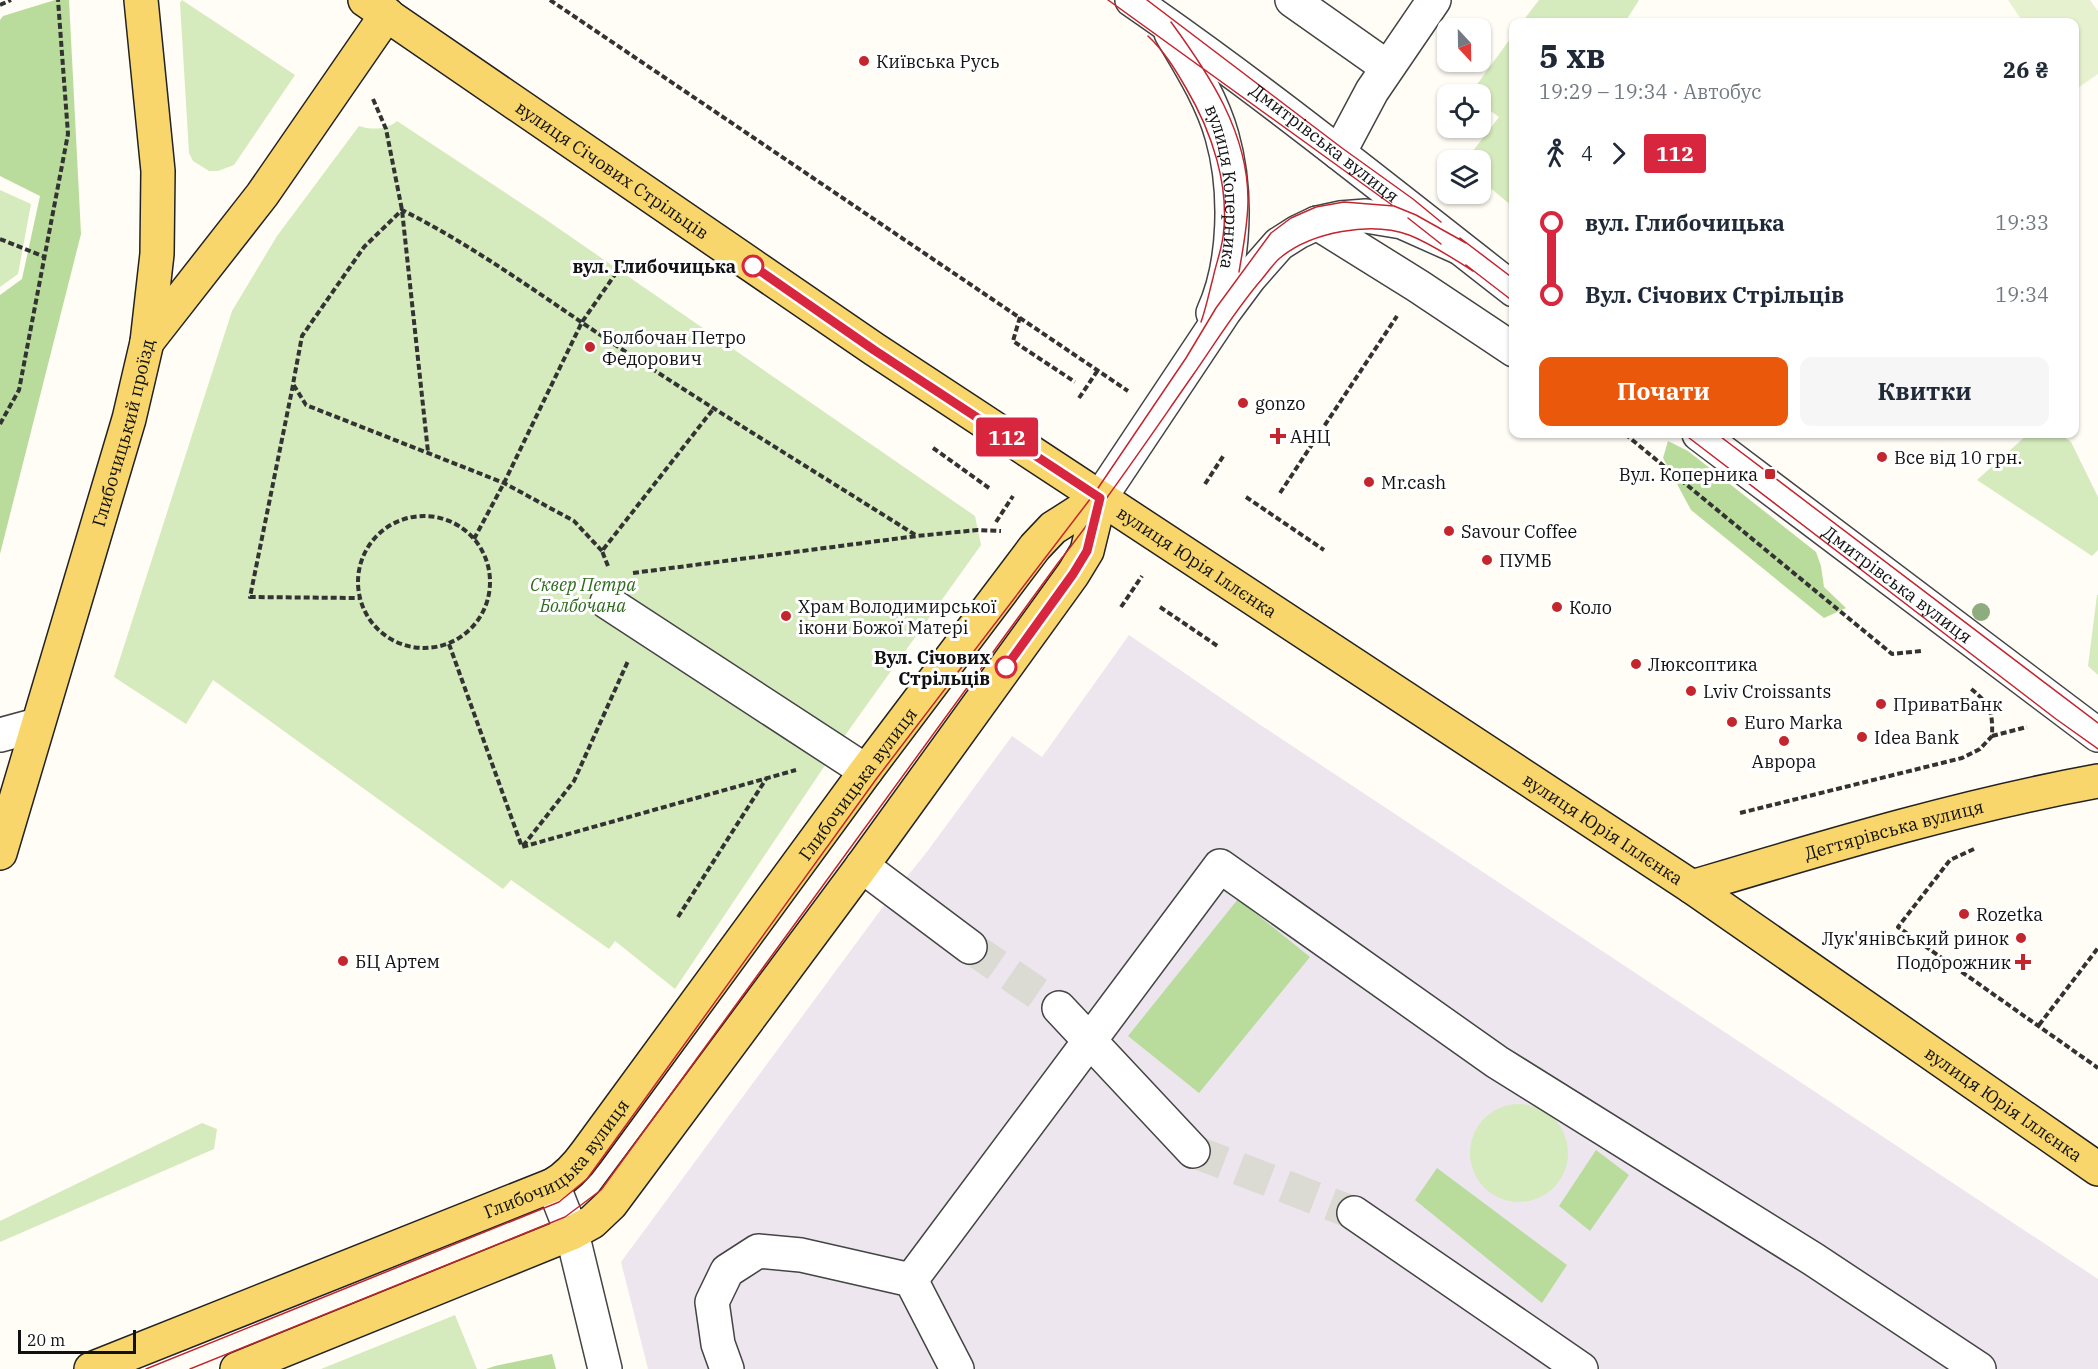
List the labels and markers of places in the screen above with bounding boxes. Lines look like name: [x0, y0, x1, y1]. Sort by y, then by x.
place label: Київська Русь: [876, 50, 1000, 73]
marker: Київська Русь: [857, 54, 871, 68]
place label: вул. Глибочицька: [572, 255, 736, 278]
marker: вул. Глибочицька: [742, 255, 764, 277]
place label: Болбочан Петро Федорович: [602, 326, 746, 370]
marker: Болбочан Петро Федорович: [583, 340, 597, 354]
place label: gonzo: [1255, 392, 1305, 415]
marker: gonzo: [1236, 396, 1250, 410]
place label: АНЦ: [1290, 425, 1331, 448]
marker: АНЦ: [1271, 429, 1285, 443]
place label: Все від 10 грн.: [1894, 446, 2022, 469]
marker: Все від 10 грн.: [1875, 450, 1889, 464]
place label: Вул. Коперника: [1619, 463, 1758, 486]
marker: Вул. Коперника: [1763, 467, 1777, 481]
place label: Mr.cash: [1381, 471, 1446, 494]
marker: Mr.cash: [1362, 475, 1376, 489]
place label: Savour Coffee: [1461, 520, 1577, 543]
marker: Savour Coffee: [1442, 524, 1456, 538]
place label: ПУМБ: [1499, 549, 1552, 572]
marker: ПУМБ: [1480, 553, 1494, 567]
place label: Храм Володимирської ікони Божої Матері: [798, 595, 997, 639]
place label: Коло: [1569, 596, 1612, 619]
marker: Коло: [1550, 600, 1564, 614]
marker: Храм Володимирської ікони Божої Матері: [779, 609, 793, 623]
place label: Вул. Січових Стрільців: [874, 646, 990, 690]
place label: Люксоптика: [1648, 653, 1758, 676]
marker: Вул. Січових Стрільців: [995, 656, 1017, 678]
marker: Люксоптика: [1629, 657, 1643, 671]
place label: Lviv Croissants: [1703, 680, 1831, 703]
marker: Lviv Croissants: [1684, 684, 1698, 698]
place label: ПриватБанк: [1893, 693, 2003, 716]
marker: ПриватБанк: [1874, 697, 1888, 711]
place label: Euro Marka: [1744, 711, 1843, 734]
marker: Euro Marka: [1725, 715, 1739, 729]
place label: Idea Bank: [1874, 726, 1959, 749]
marker: Idea Bank: [1855, 730, 1869, 744]
marker: Аврора: [1777, 734, 1791, 748]
place label: Аврора: [1752, 750, 1817, 773]
place label: Rozetka: [1976, 903, 2043, 926]
marker: Rozetka: [1957, 907, 1971, 921]
place label: Лук'янівський ринок: [1822, 927, 2010, 950]
marker: Лук'янівський ринок: [2014, 931, 2028, 945]
place label: БЦ Артем: [355, 950, 440, 973]
place label: Подорожник: [1896, 951, 2012, 974]
marker: БЦ Артем: [336, 954, 350, 968]
marker: Подорожник: [2016, 955, 2030, 969]

